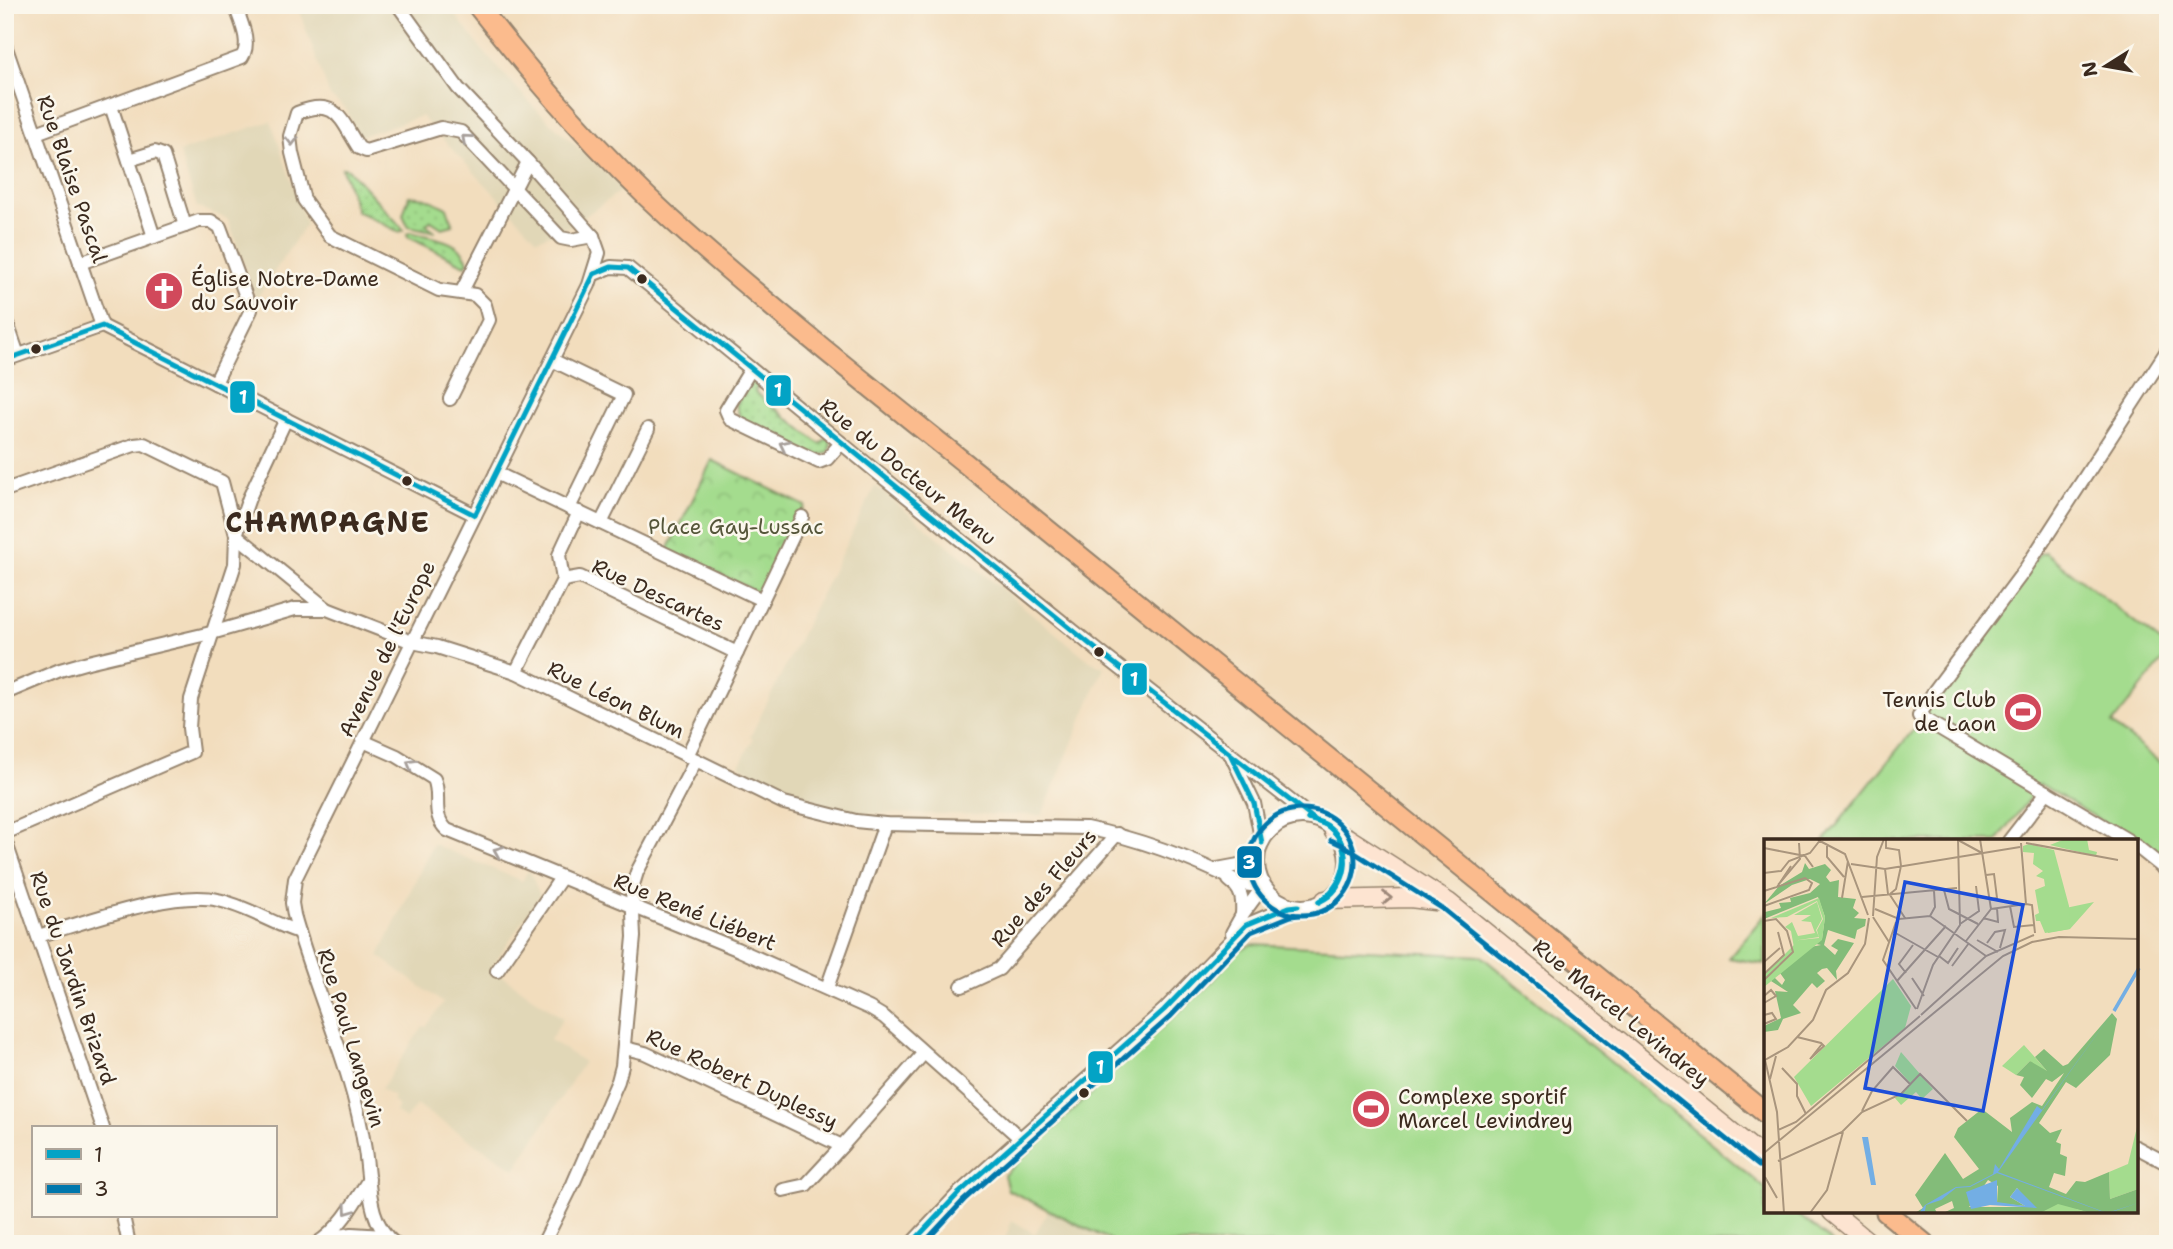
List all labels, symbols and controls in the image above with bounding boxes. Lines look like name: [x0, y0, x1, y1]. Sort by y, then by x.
north arrow: [2072, 32, 2142, 102]
text: N: [2076, 59, 2104, 79]
street label: Rue Blaise Pascal: [30, 91, 114, 267]
one-way arrow: [461, 135, 474, 147]
one-way arrow: [284, 136, 300, 147]
place label: Église Notre-Dame du Sauvoir: [191, 264, 379, 317]
church icon: Église Notre-Dame du Sauvoir: [143, 270, 185, 312]
unlabelled marker: [635, 272, 649, 286]
unlabelled marker: [29, 342, 43, 356]
line badge: 1: [765, 374, 792, 407]
text: 1: [774, 378, 782, 403]
line badge: 1: [229, 380, 256, 414]
text: 1: [239, 385, 247, 410]
street label: Rue du Docteur Menu: [814, 392, 1002, 552]
one-way arrow: [779, 439, 791, 453]
unlabelled marker: [400, 474, 414, 488]
district label: CHAMPAGNE: [225, 503, 431, 541]
park label: Place Gay-Lussac: [648, 513, 824, 541]
street label: Rue Descartes: [587, 552, 729, 638]
street label: Avenue de l'Europe: [332, 556, 442, 742]
unlabelled marker: [1092, 645, 1106, 659]
street label: Rue Léon Blum: [543, 655, 689, 745]
line badge: 1: [1121, 662, 1148, 696]
text: 1: [1130, 667, 1138, 692]
place label: Tennis Club de Laon: [1882, 686, 1996, 738]
sports icon: Tennis Club de Laon: [2002, 691, 2044, 733]
one-way arrow: [405, 759, 418, 772]
street label: Rue des Fleurs: [985, 823, 1103, 953]
inset map: [1764, 839, 2138, 1214]
line badge: 3: [1236, 845, 1263, 879]
one-way arrow: [493, 846, 505, 860]
text: 3: [1242, 850, 1256, 875]
street label: Rue du Jardin Brizard: [23, 867, 123, 1089]
street label: Rue René Liébert: [610, 867, 780, 957]
one-way arrow: [1382, 890, 1392, 906]
street label: Rue Marcel Levindrey: [1527, 933, 1715, 1093]
street label: Rue Paul Langevin: [310, 945, 392, 1131]
street label: Rue Robert Duplessy: [642, 1022, 842, 1136]
line badge: 1: [1087, 1050, 1114, 1084]
text: 1: [1096, 1055, 1104, 1080]
place label: Complexe sportif Marcel Levindrey: [1398, 1083, 1573, 1135]
unlabelled marker: [1077, 1086, 1091, 1100]
sports icon: Complexe sportif Marcel Levindrey: [1350, 1088, 1392, 1130]
legend: [32, 1126, 276, 1218]
text: 1: [94, 1141, 103, 1169]
text: 3: [94, 1175, 109, 1203]
one-way arrow: [344, 1202, 356, 1215]

